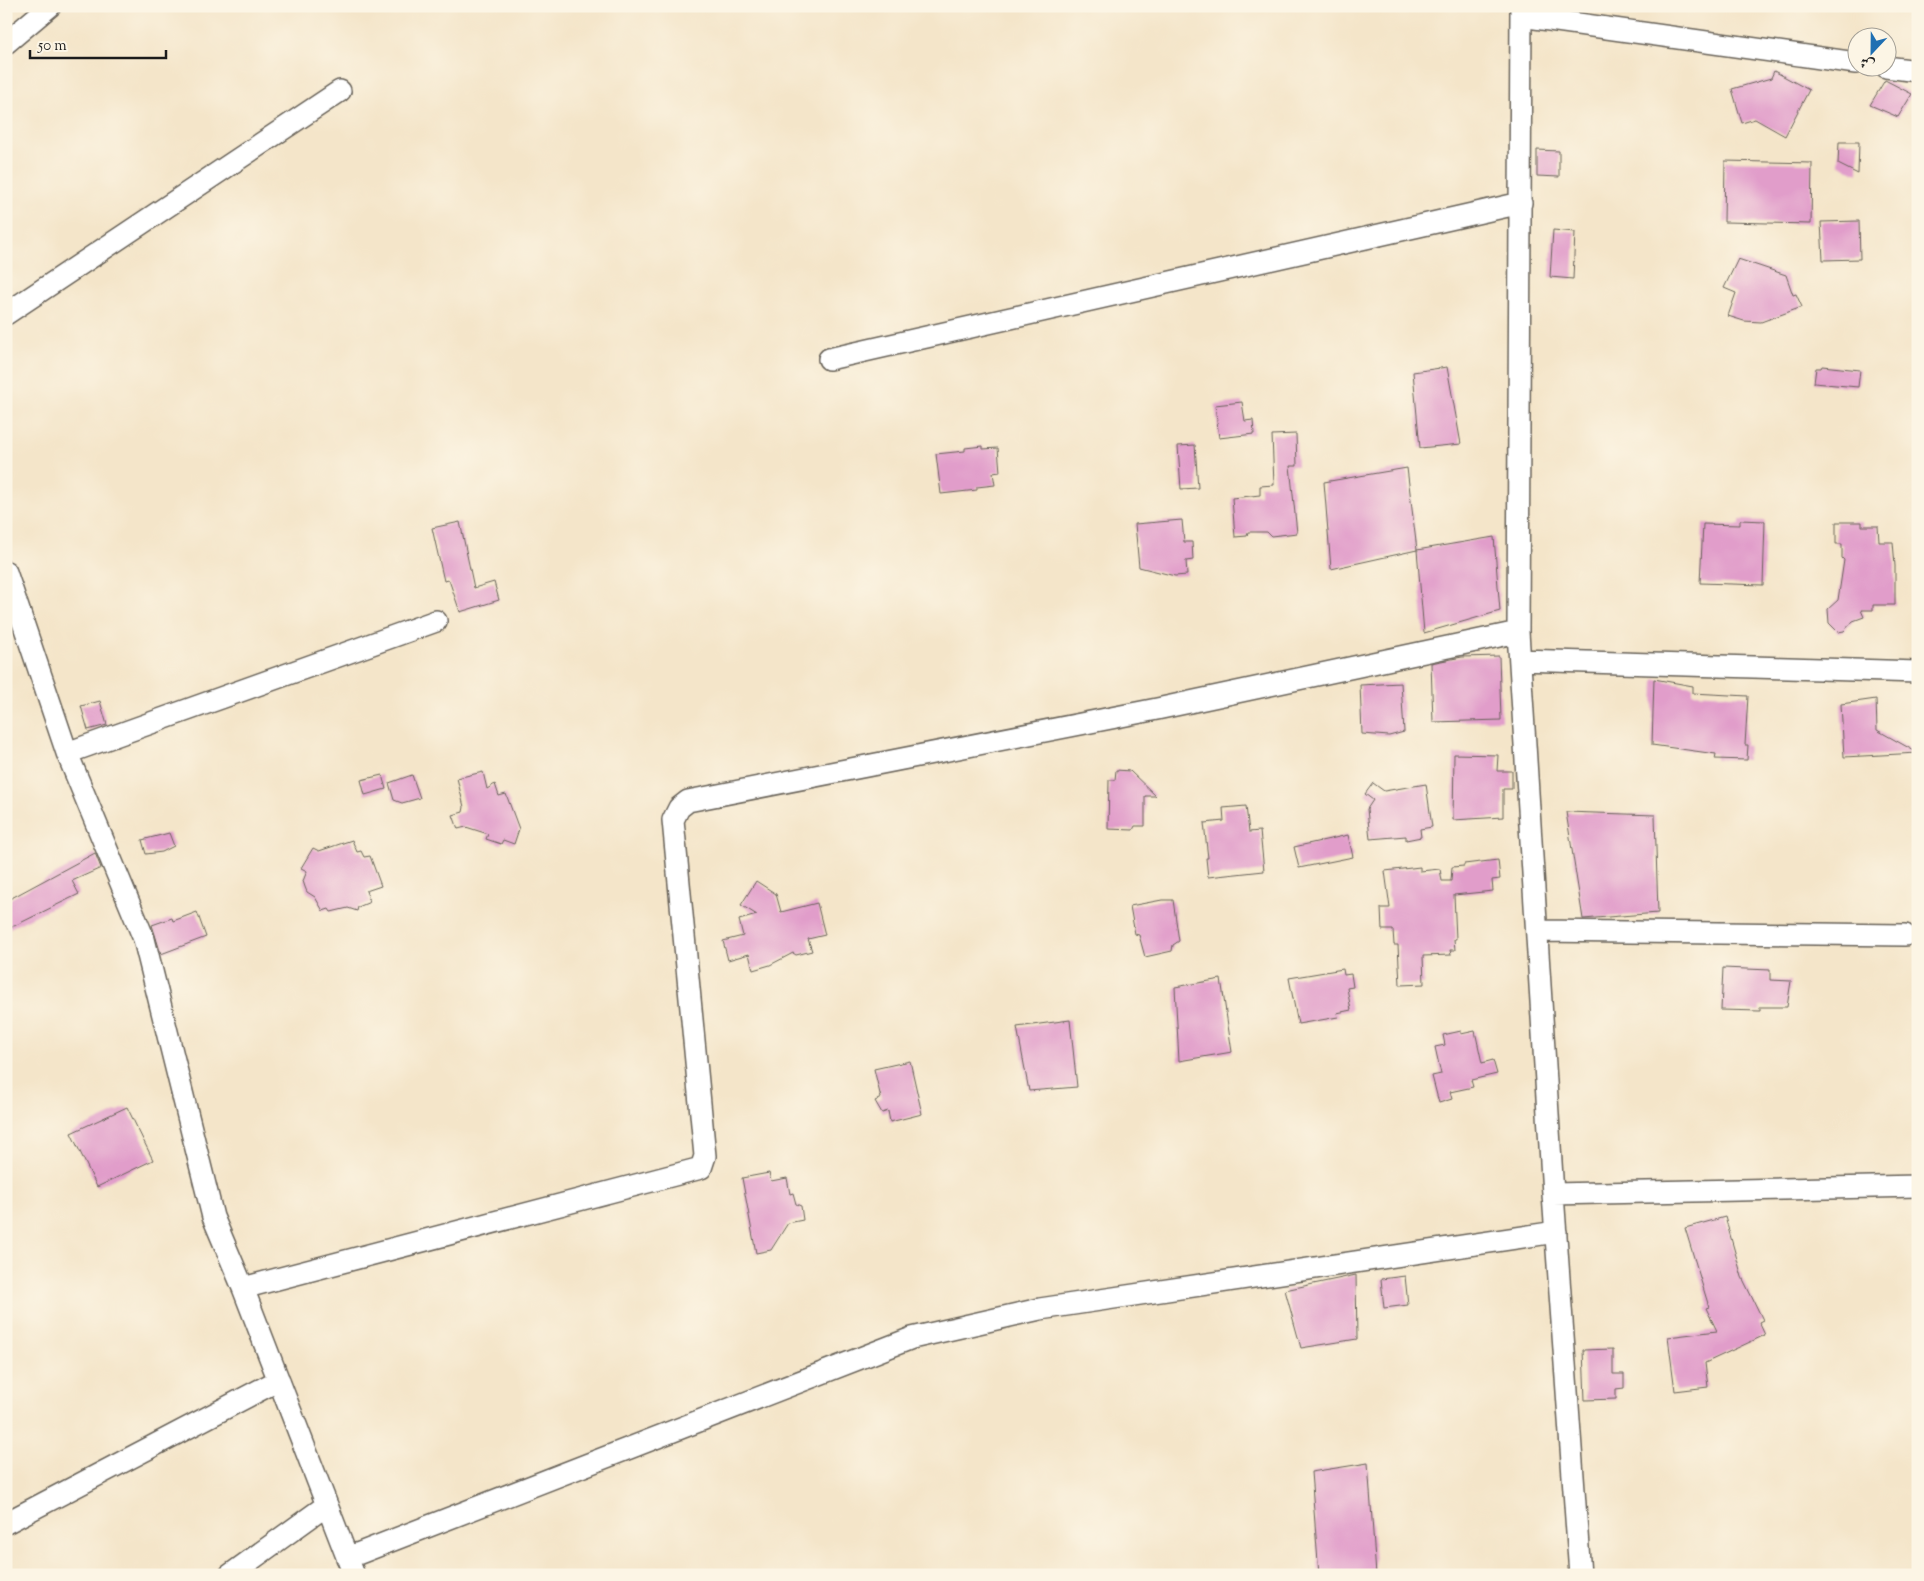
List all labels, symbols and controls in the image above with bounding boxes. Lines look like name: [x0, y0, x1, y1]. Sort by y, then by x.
scale bar: [30, 28, 166, 60]
north arrow: [1846, 28, 1896, 78]
text: 50 m: [37, 36, 67, 57]
text: ش: [1858, 50, 1878, 74]

